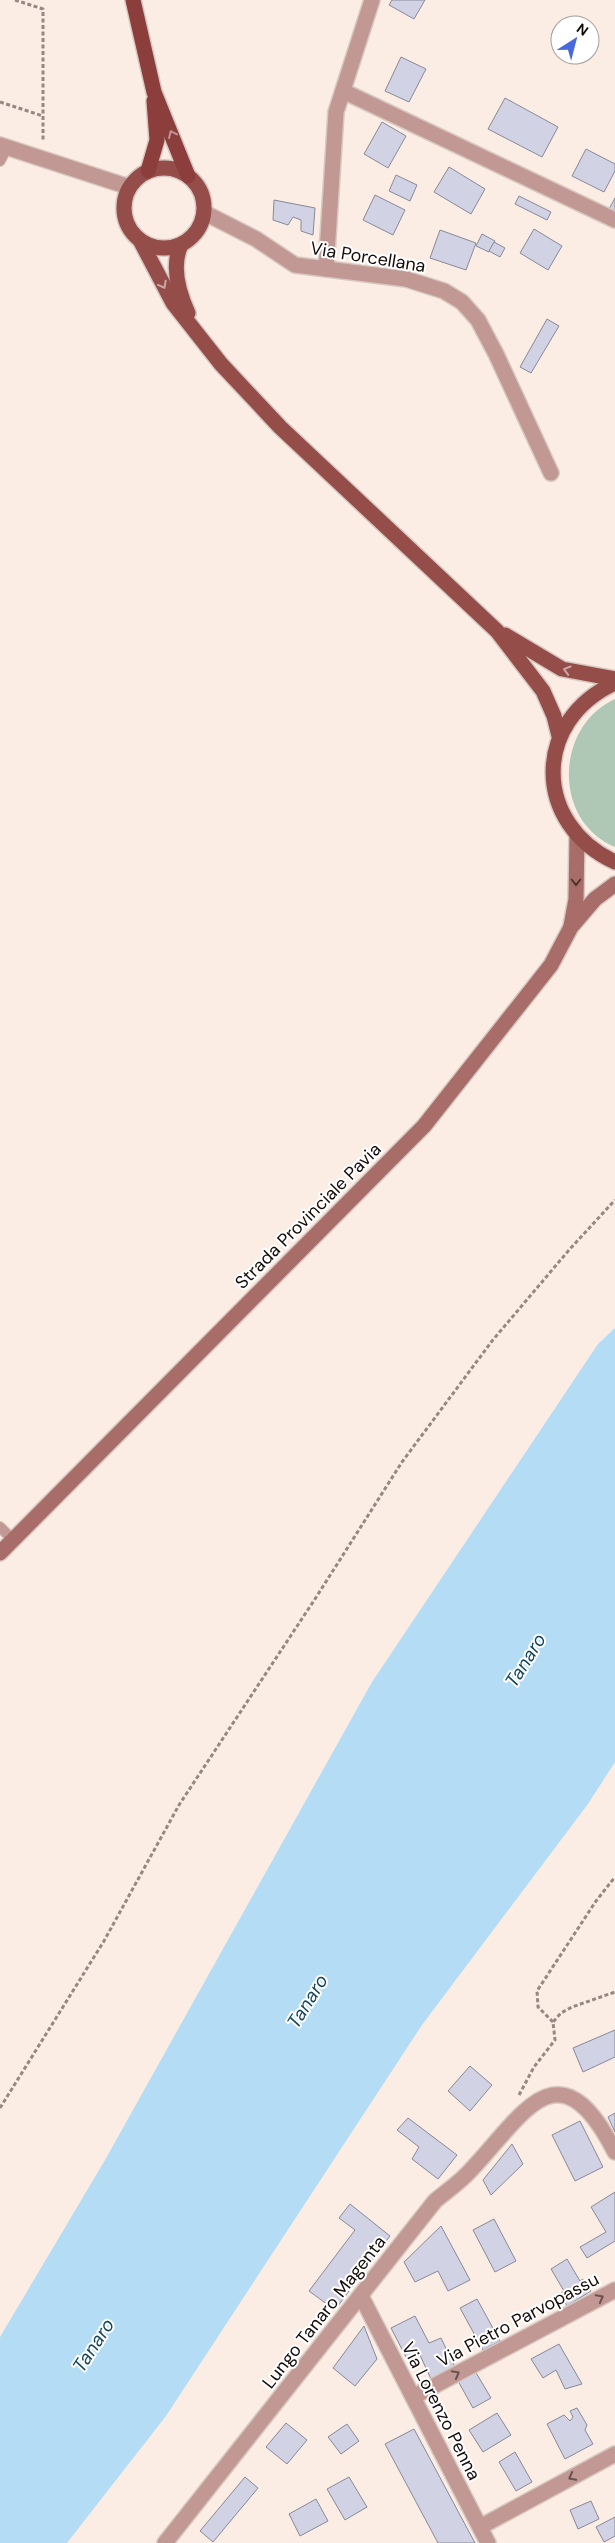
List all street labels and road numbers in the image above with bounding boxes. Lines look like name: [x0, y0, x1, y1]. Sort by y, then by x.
street label: Via Porcellana: [309, 236, 427, 278]
street label: Strada Provinciale Pavia: [230, 1138, 386, 1294]
street label: Lungo Tanaro Magenta: [257, 2231, 391, 2393]
street label: Via Pietro Parvopassu: [433, 2267, 603, 2373]
street label: Via Lorenzo Penna: [396, 2338, 486, 2484]

